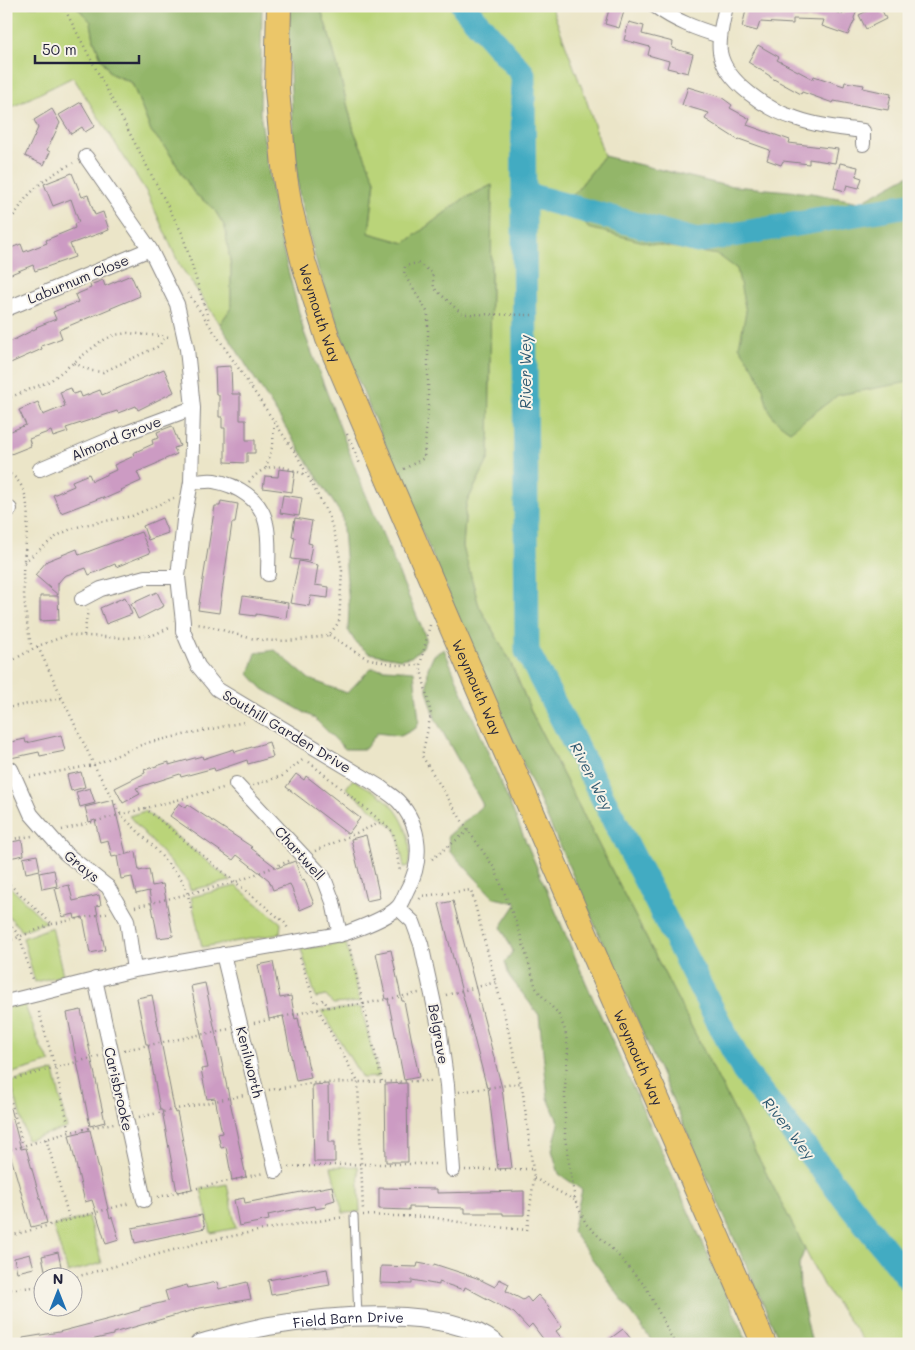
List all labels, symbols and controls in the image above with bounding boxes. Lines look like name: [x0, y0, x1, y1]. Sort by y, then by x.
scale bar: [35, 32, 139, 64]
text: 50 m: [42, 39, 77, 59]
street label: Laburnum Close: [24, 250, 132, 308]
street label: Weymouth Way: [295, 261, 346, 365]
water label: River Wey: [515, 335, 535, 409]
street label: Almond Grove: [68, 411, 164, 465]
street label: Weymouth Way: [448, 636, 507, 738]
street label: Southill Garden Drive: [219, 685, 355, 777]
water label: River Wey: [566, 738, 618, 814]
street label: Chartwell: [271, 822, 329, 884]
street label: Grays: [60, 846, 104, 886]
street label: Belgrave: [424, 1002, 454, 1066]
street label: Weymouth Way: [610, 1007, 668, 1108]
street label: Kenilworth: [232, 1024, 268, 1100]
street label: Carisbrooke: [100, 1045, 138, 1133]
water label: River Wey: [758, 1093, 820, 1163]
north arrow: [32, 1268, 82, 1318]
text: N: [53, 1269, 63, 1288]
street label: Field Barn Drive: [291, 1307, 404, 1332]

